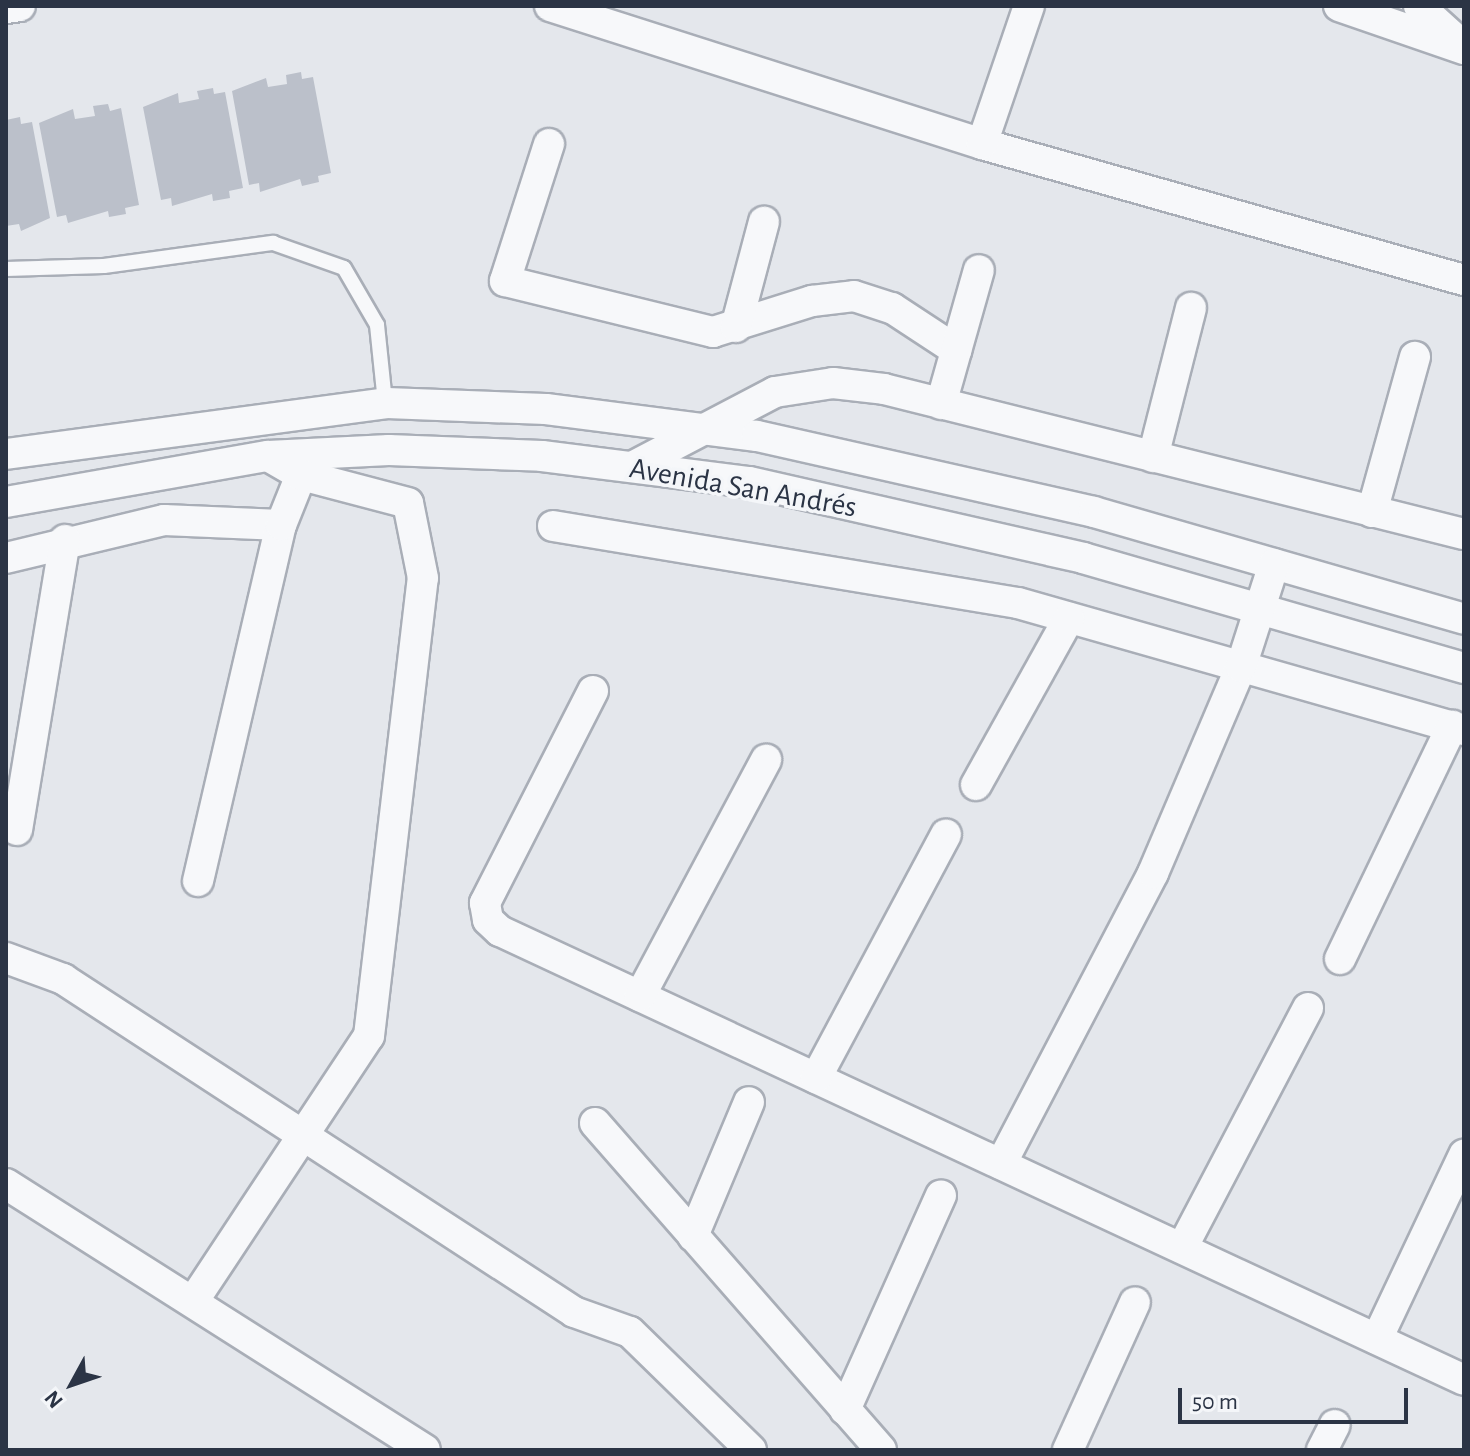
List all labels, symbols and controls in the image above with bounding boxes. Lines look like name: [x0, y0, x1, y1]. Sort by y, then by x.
street label: Avenida San Andrés: [627, 450, 859, 526]
north arrow: [32, 1344, 112, 1424]
scale bar: [1182, 1372, 1412, 1422]
text: N: [40, 1387, 67, 1412]
text: 50 m: [1192, 1390, 1238, 1414]

